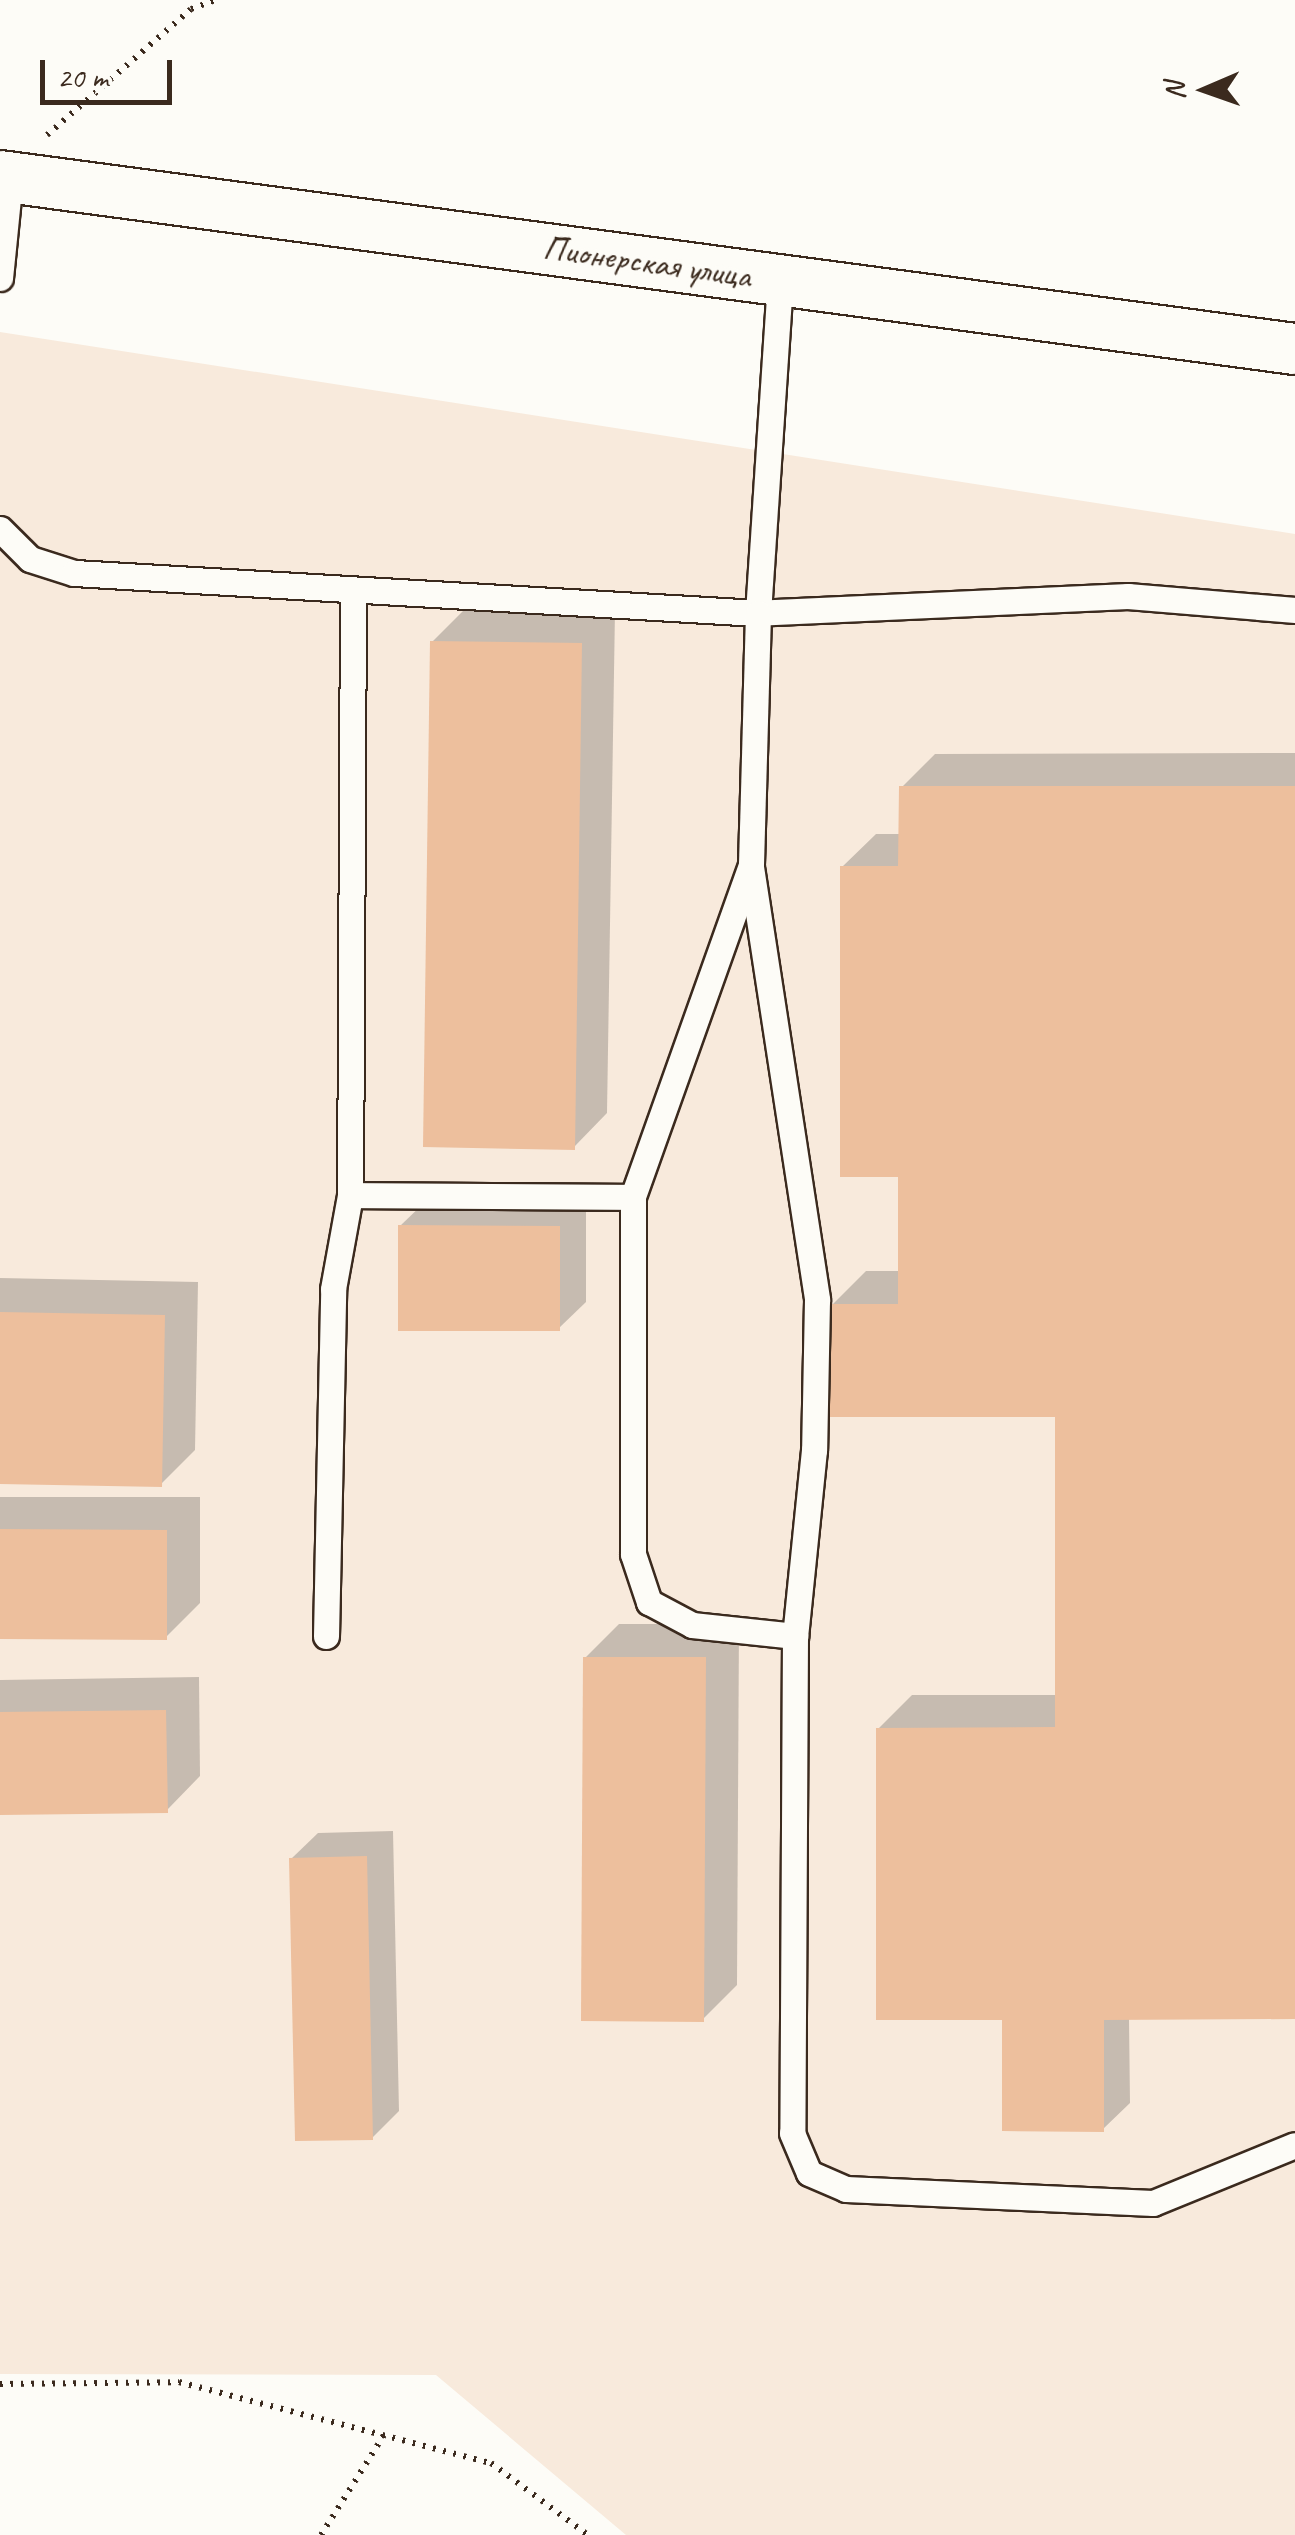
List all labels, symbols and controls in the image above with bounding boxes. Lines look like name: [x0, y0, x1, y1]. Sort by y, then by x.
scale bar: [45, 40, 178, 102]
north arrow: [1155, 40, 1255, 140]
text: 20 m: [57, 58, 108, 96]
text: N: [1157, 82, 1192, 100]
street label: Пионерская улица: [538, 226, 756, 298]

